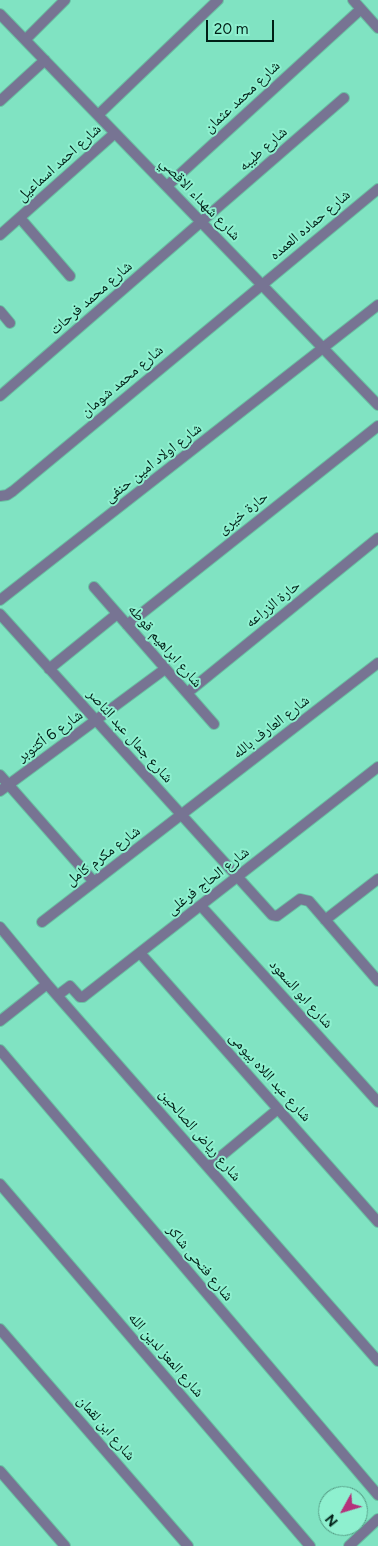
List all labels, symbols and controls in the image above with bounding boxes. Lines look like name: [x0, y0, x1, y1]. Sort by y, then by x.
scale bar: [208, 10, 276, 42]
text: 20 m: [214, 20, 248, 38]
street label: شارع محمد عثمان: [200, 57, 284, 137]
street label: شارع احمد اسماعيل: [13, 120, 105, 206]
street label: شارع طيبه: [235, 123, 291, 175]
street label: شارع شهداء الاقصي: [156, 154, 244, 244]
street label: شارع حماده العمده: [266, 186, 354, 264]
street label: شارع محمد فرحات: [46, 257, 136, 339]
street label: شارع محمد شومان: [77, 341, 167, 421]
street label: شارع اولاد امين حنفى: [101, 419, 205, 507]
street label: حارة خيرى: [214, 488, 272, 538]
street label: حارة الزراعه: [242, 576, 304, 632]
street label: شارع ابراهيم قوطه: [124, 601, 206, 691]
street label: شارع جمال عبد الناصر: [83, 685, 177, 787]
street label: شارع العارف بالله: [229, 691, 313, 763]
street label: شارع 6 أكتوبر: [14, 706, 86, 766]
street label: شارع مكرم كامل: [62, 822, 144, 890]
street label: شارع الحاج فرغلى: [163, 843, 253, 919]
street label: شارع ابو السعود: [265, 956, 337, 1032]
street label: شارع عبد اللاه بيومى: [225, 1028, 315, 1126]
street label: شارع رياض الصالحين: [155, 1085, 245, 1185]
street label: شارع فتحى شاكر: [163, 1221, 237, 1305]
street label: شارع المعز لدين الله: [124, 1309, 208, 1401]
street label: شارع ابن لقمان: [73, 1392, 139, 1464]
north arrow: [318, 1486, 368, 1536]
text: N: [322, 1511, 342, 1530]

